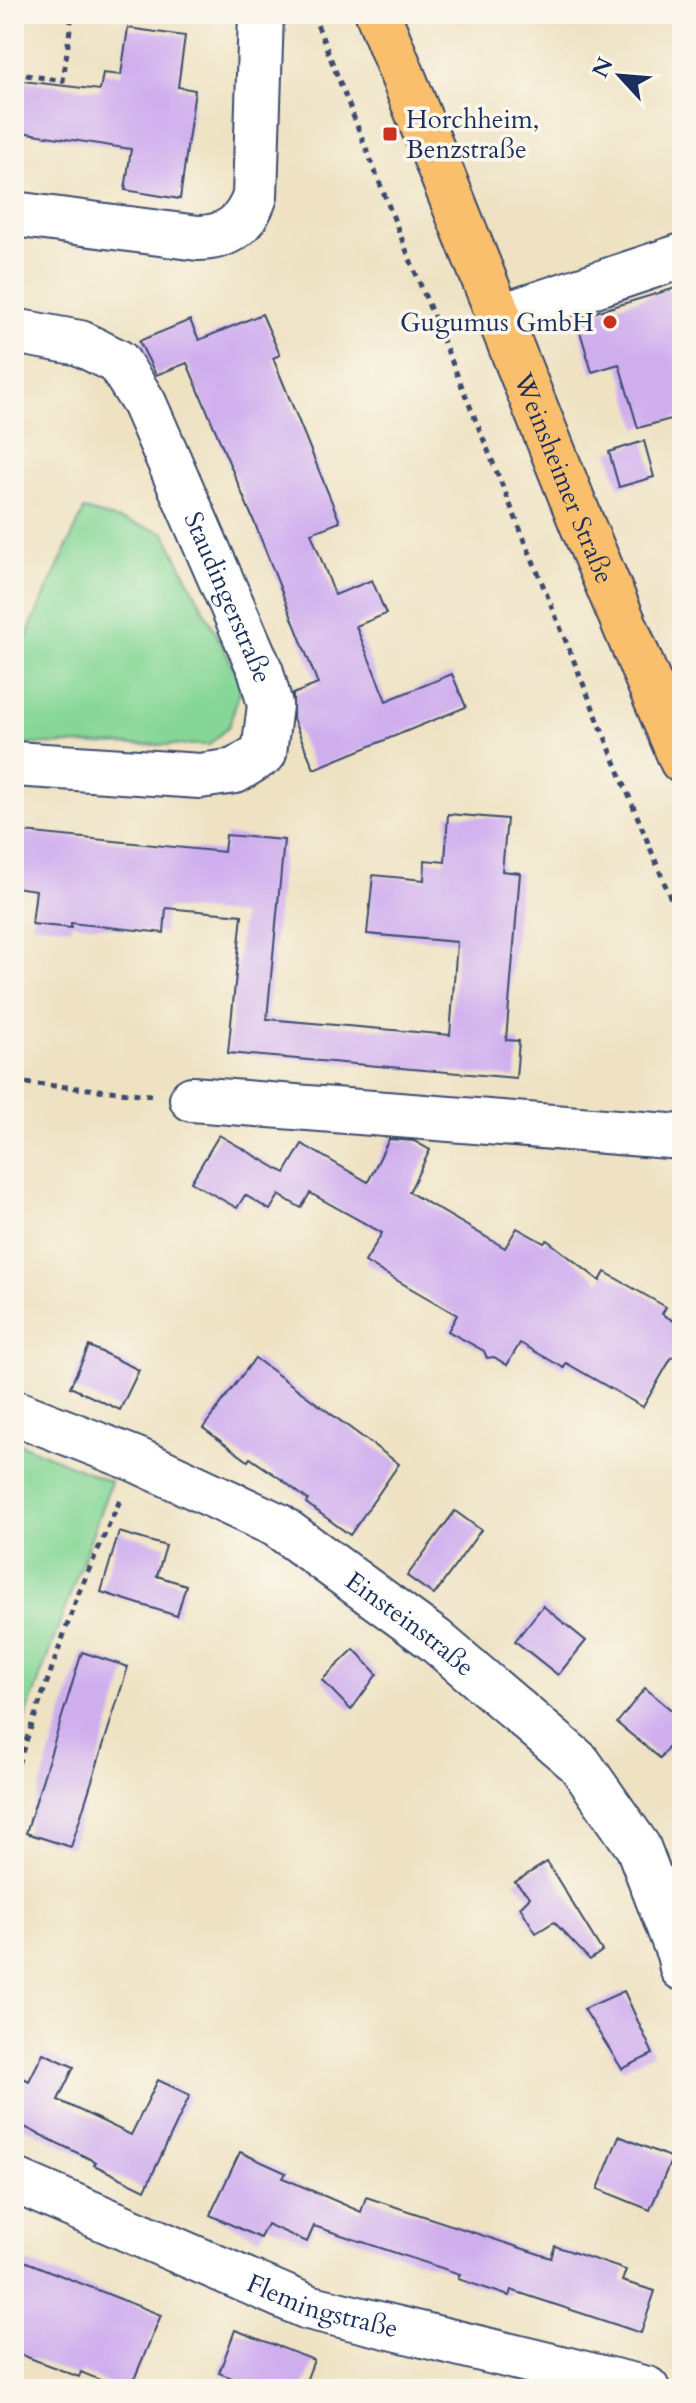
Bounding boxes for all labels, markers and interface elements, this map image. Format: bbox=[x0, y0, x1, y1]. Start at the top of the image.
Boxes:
north arrow bbox=[580, 36, 660, 116]
text: N bbox=[585, 53, 621, 83]
place label: Horchheim, Benzstraße bbox=[406, 102, 539, 167]
marker: Horchheim, Benzstraße bbox=[381, 125, 399, 143]
place label: Gugumus GmbH bbox=[400, 305, 594, 340]
marker: Gugumus GmbH bbox=[601, 313, 619, 331]
street label: Weinsheimer Straße bbox=[505, 367, 623, 589]
street label: Staudingerstraße bbox=[176, 506, 281, 687]
street label: Einsteinstraße bbox=[338, 1563, 482, 1684]
street label: Flemingstraße bbox=[242, 2265, 402, 2346]

